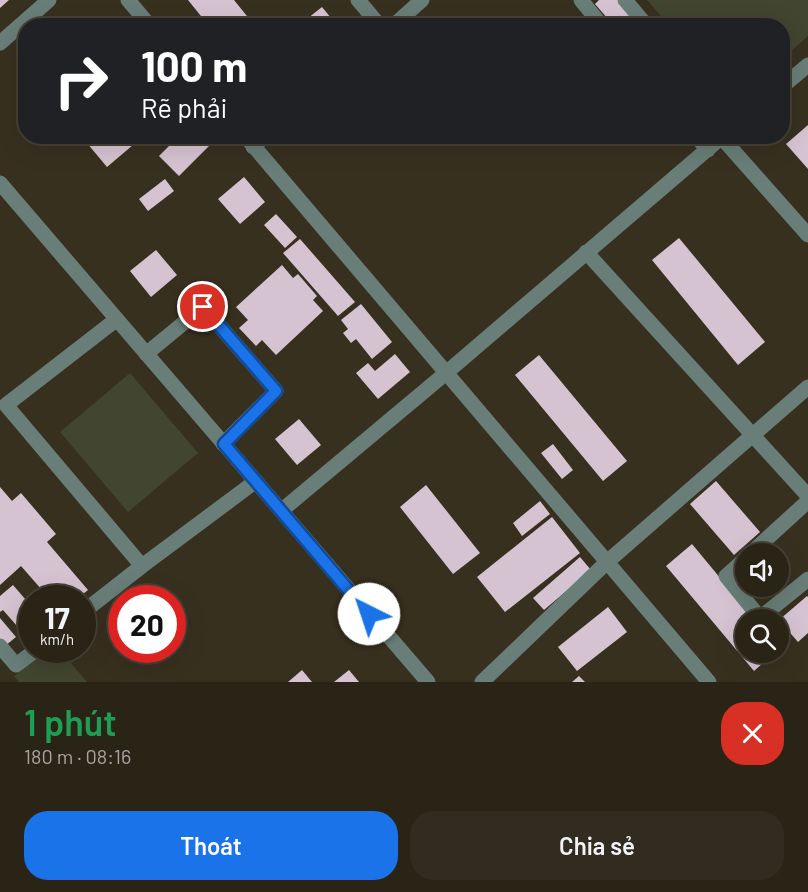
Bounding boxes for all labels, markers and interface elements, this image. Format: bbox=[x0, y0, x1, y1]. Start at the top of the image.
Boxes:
text: 100 m bbox=[141, 40, 247, 90]
icon: right bbox=[42, 42, 120, 120]
text: Rẽ phải bbox=[141, 91, 227, 123]
pin bbox=[177, 281, 228, 332]
icon: arrive bbox=[186, 290, 219, 323]
map controls bbox=[735, 543, 789, 663]
button: sound bbox=[735, 543, 789, 597]
position arrow bbox=[337, 582, 401, 646]
speed limit sign: 20 bbox=[108, 585, 186, 663]
text: 17 bbox=[44, 599, 70, 635]
button: search bbox=[735, 609, 789, 663]
text: km/h bbox=[40, 630, 74, 648]
text: 1 phút bbox=[24, 700, 117, 743]
button: close bbox=[721, 702, 784, 765]
text: 180 m · 08:16 bbox=[24, 744, 131, 768]
button: Thoát bbox=[24, 811, 398, 880]
button: Chia sẻ bbox=[410, 811, 784, 880]

